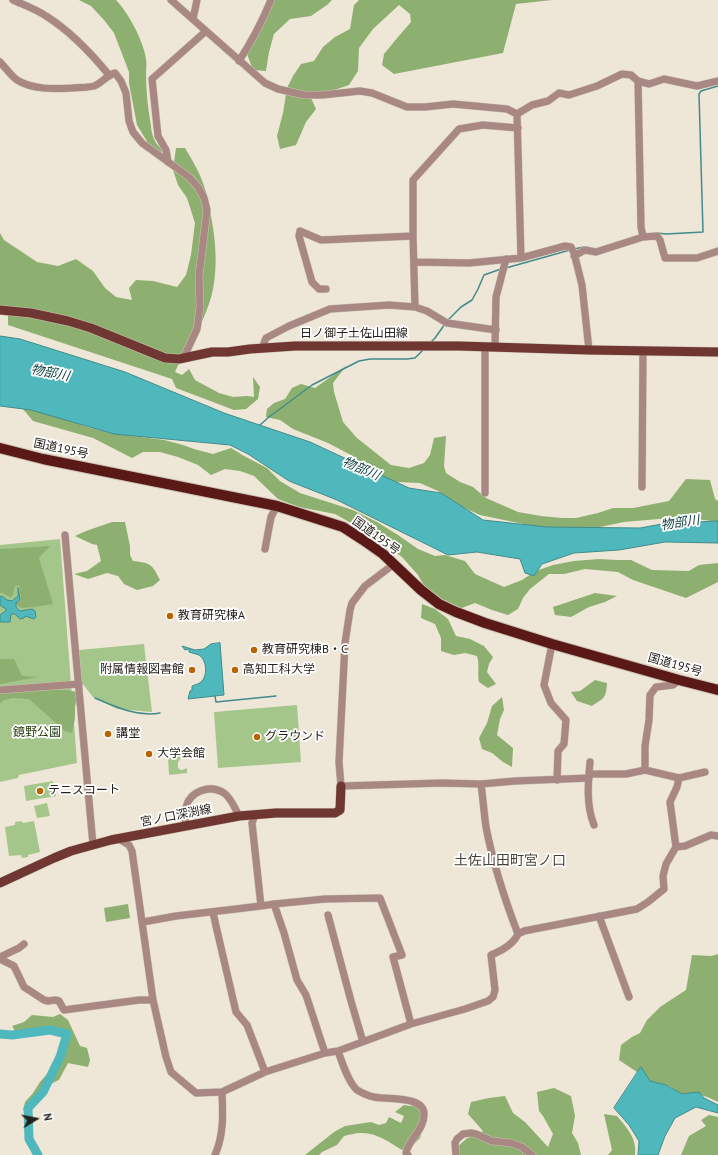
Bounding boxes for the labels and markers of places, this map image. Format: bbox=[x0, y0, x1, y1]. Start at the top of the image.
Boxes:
place label: 教育研究棟A bbox=[178, 609, 245, 623]
marker: 教育研究棟A bbox=[165, 611, 175, 621]
place label: 教育研究棟B・C bbox=[262, 643, 348, 657]
marker: 教育研究棟B・C bbox=[249, 645, 259, 655]
place label: 附属情報図書館 bbox=[100, 663, 184, 677]
place label: 高知工科大学 bbox=[243, 663, 315, 677]
marker: 附属情報図書館 bbox=[187, 665, 197, 675]
marker: 高知工科大学 bbox=[230, 665, 240, 675]
place label: 講堂 bbox=[116, 727, 140, 741]
marker: 講堂 bbox=[103, 729, 113, 739]
place label: グラウンド bbox=[265, 730, 325, 744]
marker: グラウンド bbox=[252, 732, 262, 742]
place label: 大学会館 bbox=[157, 747, 205, 761]
marker: 大学会館 bbox=[144, 749, 154, 759]
place label: テニスコート bbox=[48, 784, 120, 798]
marker: テニスコート bbox=[35, 786, 45, 796]

